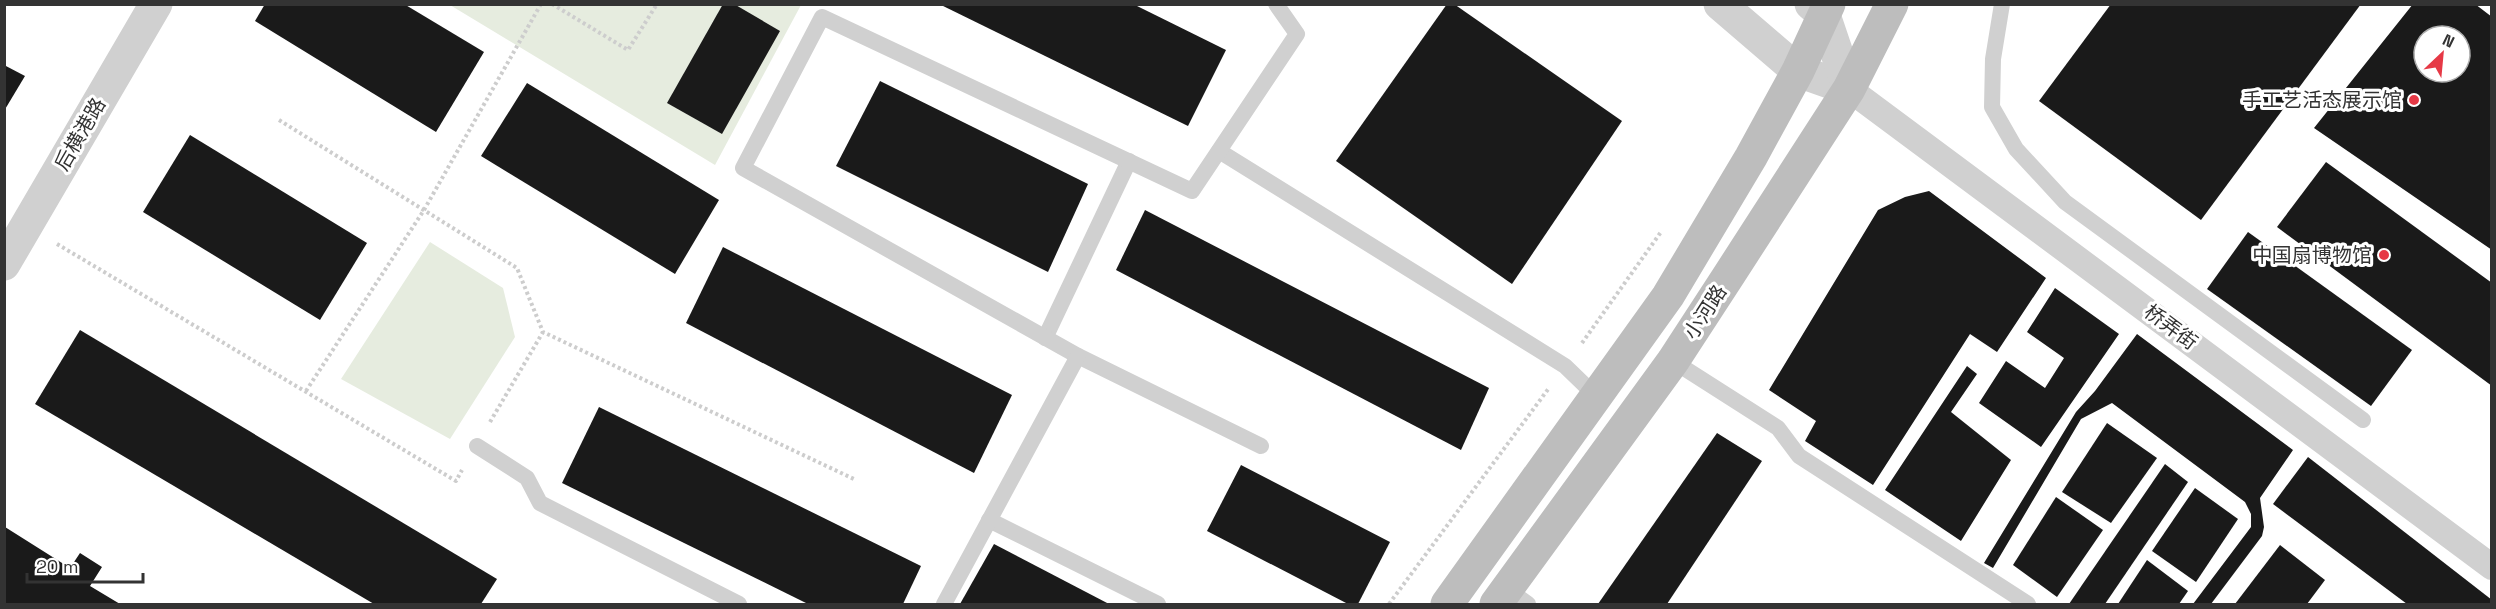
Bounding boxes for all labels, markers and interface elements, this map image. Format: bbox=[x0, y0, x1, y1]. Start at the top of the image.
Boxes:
north arrow bbox=[2412, 24, 2472, 84]
text: N bbox=[2439, 29, 2458, 53]
place label: 手工艺活态展示馆 bbox=[2242, 87, 2402, 113]
street label: 后横港路 bbox=[49, 93, 111, 175]
marker: 手工艺活态展示馆 bbox=[2407, 93, 2421, 107]
place label: 中国扇博物馆 bbox=[2252, 242, 2372, 268]
marker: 中国扇博物馆 bbox=[2377, 248, 2391, 262]
street label: 小河路 bbox=[1678, 280, 1732, 344]
street label: 桥弄街 bbox=[2139, 299, 2203, 355]
scale bar bbox=[27, 546, 142, 584]
text: 20 m bbox=[36, 555, 79, 578]

